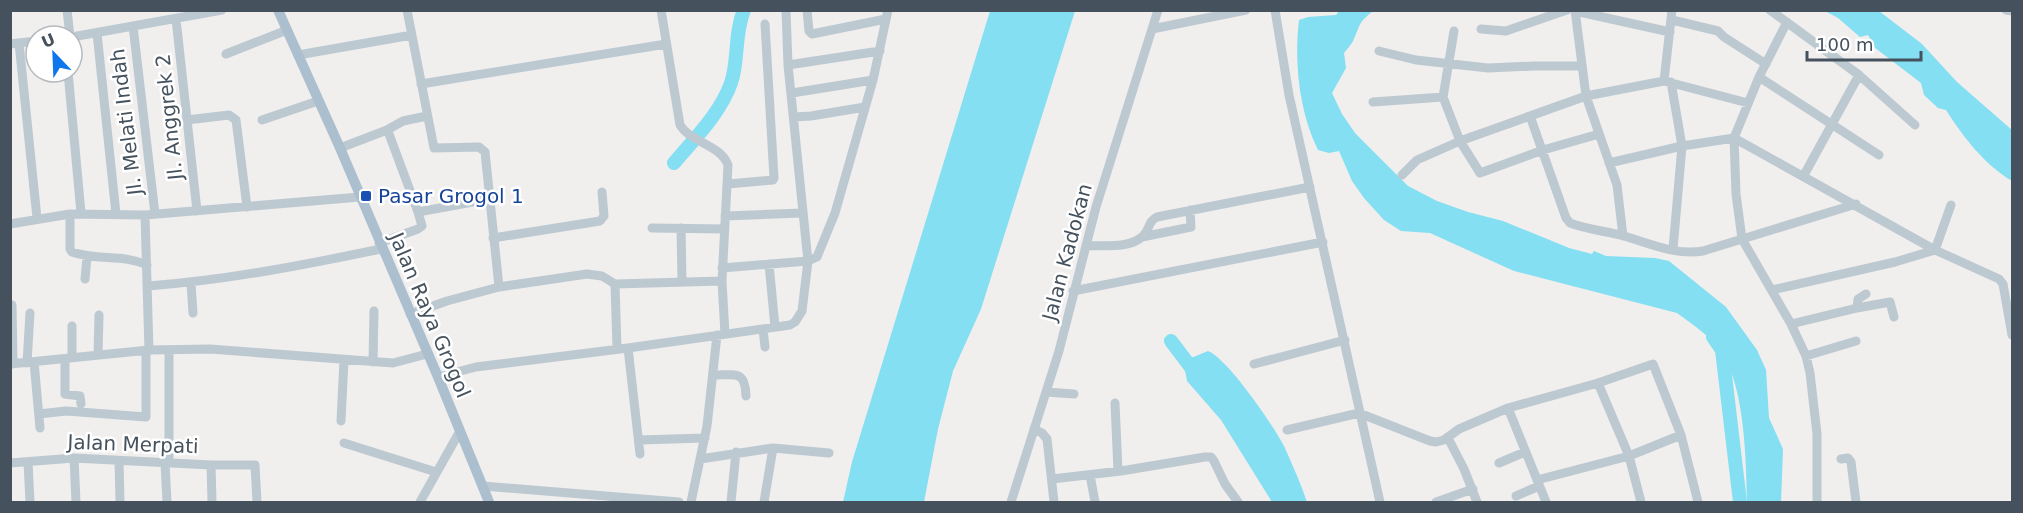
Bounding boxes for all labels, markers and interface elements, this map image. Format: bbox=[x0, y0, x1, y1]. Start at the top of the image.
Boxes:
north arrow bbox=[24, 24, 84, 84]
scale bar bbox=[1807, 24, 1921, 62]
text: U bbox=[39, 29, 58, 52]
text: 100 m bbox=[1816, 34, 1874, 55]
street label: Jl. Melati Indah bbox=[105, 47, 147, 199]
street label: Jl. Anggrek 2 bbox=[150, 53, 188, 183]
street label: Jalan Kadokan bbox=[1037, 181, 1097, 325]
place label: Pasar Grogol 1 bbox=[378, 184, 524, 208]
marker: Pasar Grogol 1 bbox=[359, 189, 373, 203]
street label: Jalan Raya Grogol bbox=[384, 227, 476, 401]
street label: Jalan Merpati bbox=[65, 430, 199, 458]

